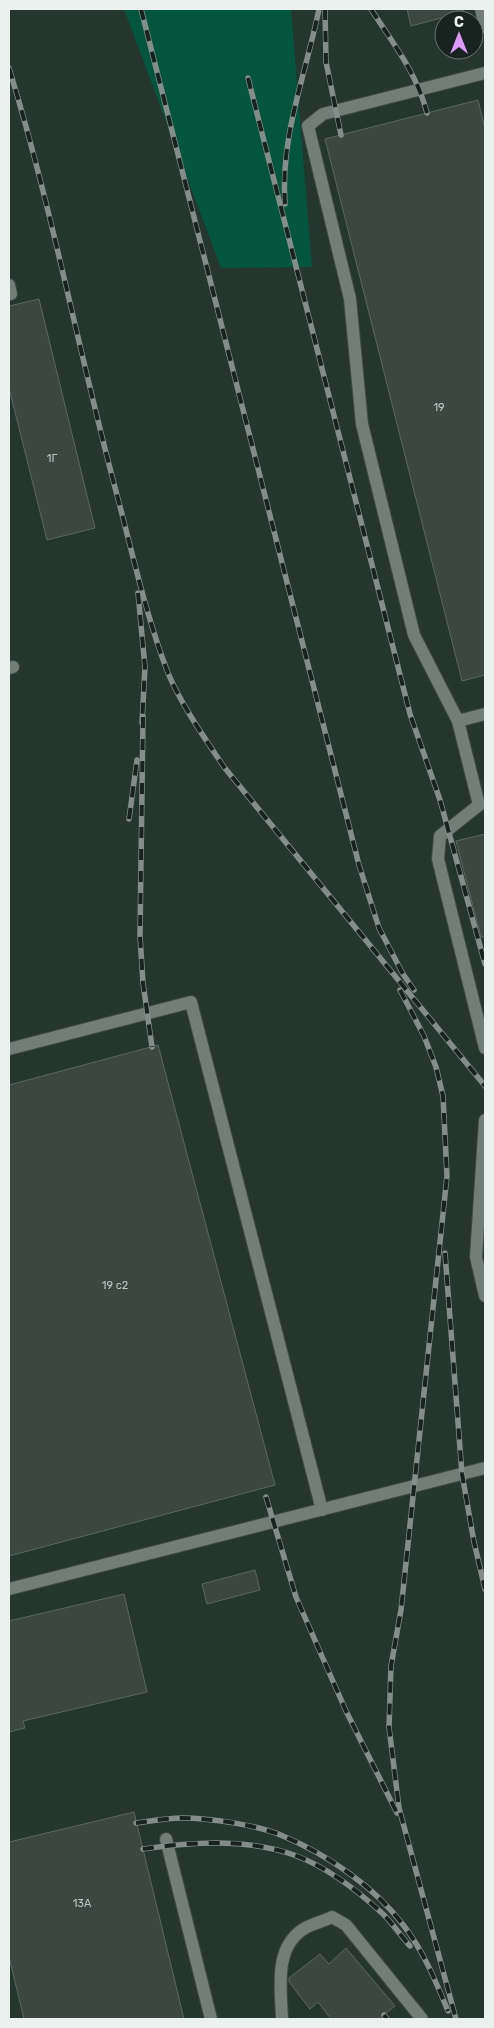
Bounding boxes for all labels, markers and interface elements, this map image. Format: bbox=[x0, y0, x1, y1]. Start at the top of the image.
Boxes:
north arrow bbox=[434, 10, 484, 60]
text: С bbox=[454, 14, 464, 31]
house number: 19 bbox=[433, 401, 445, 414]
house number: 1Г bbox=[47, 452, 57, 465]
house number: 19 с2 bbox=[102, 1279, 128, 1292]
house number: 13А bbox=[73, 1897, 92, 1910]

